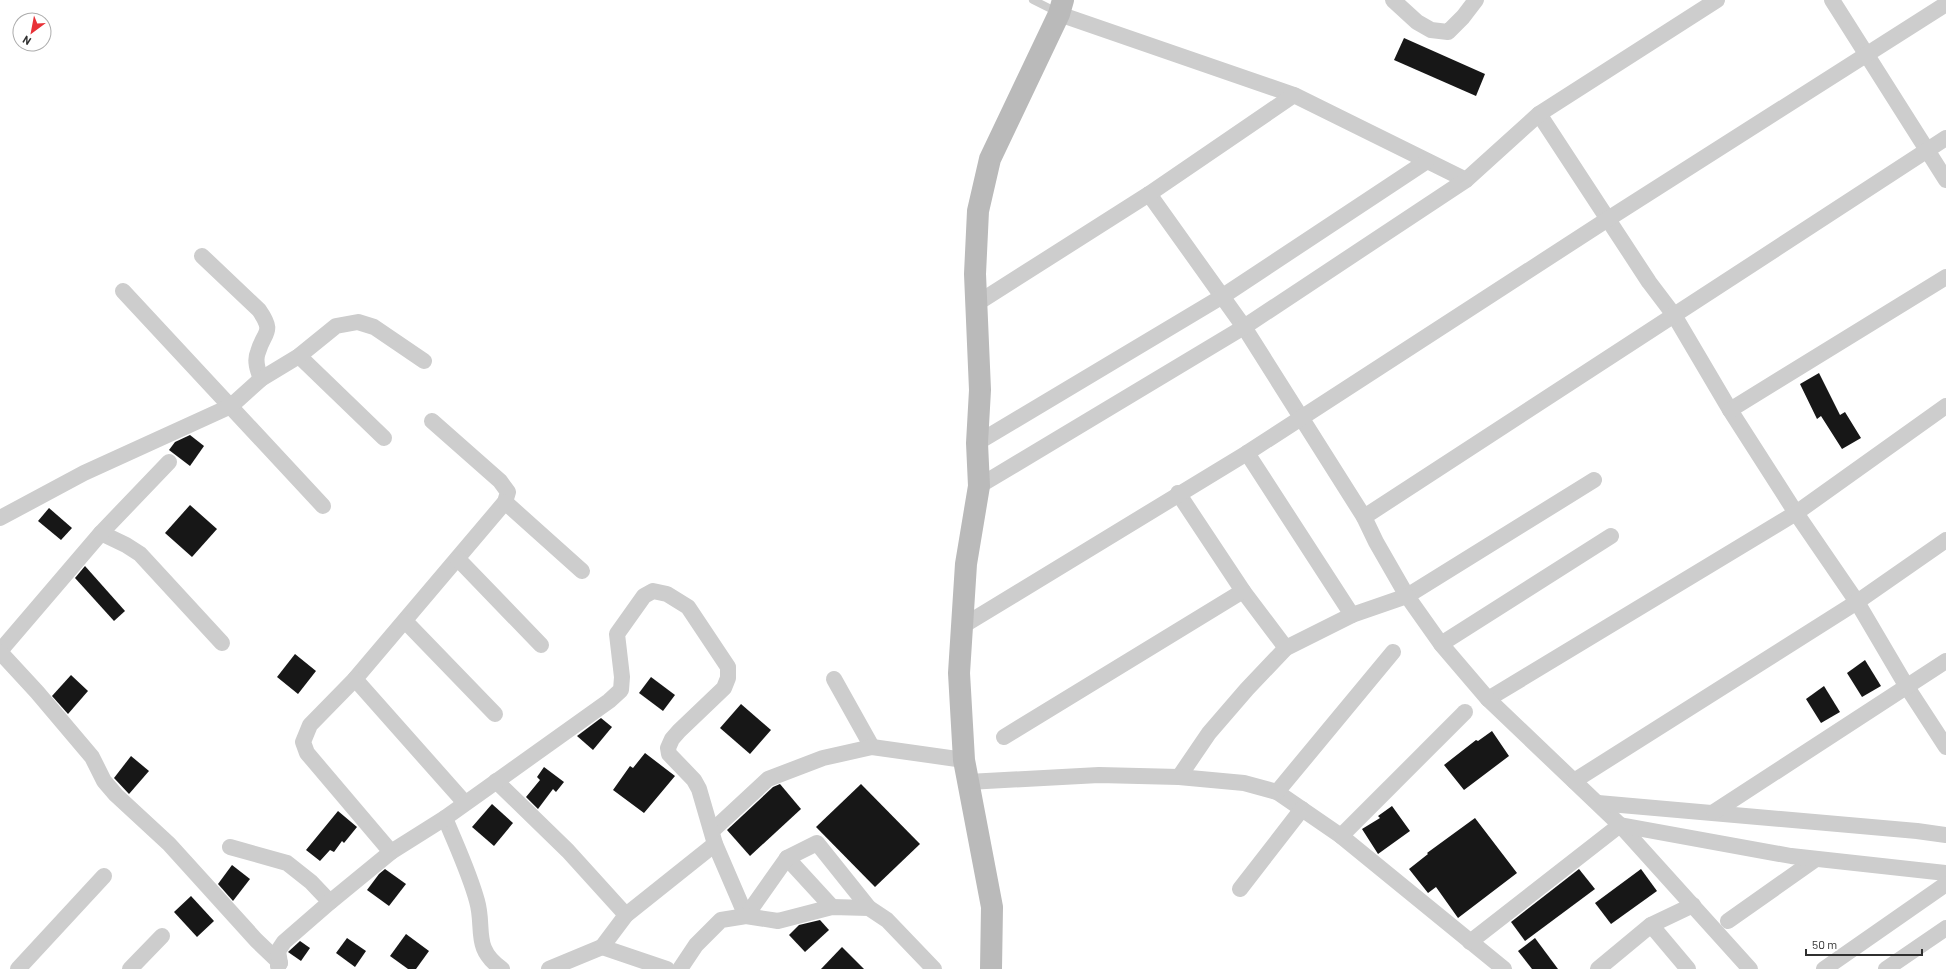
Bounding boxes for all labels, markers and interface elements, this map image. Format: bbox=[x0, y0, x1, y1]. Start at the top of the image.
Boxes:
north arrow bbox=[12, 12, 52, 52]
text: N bbox=[20, 33, 33, 48]
scale bar bbox=[1806, 931, 1922, 957]
text: 50 m bbox=[1812, 937, 1837, 951]

